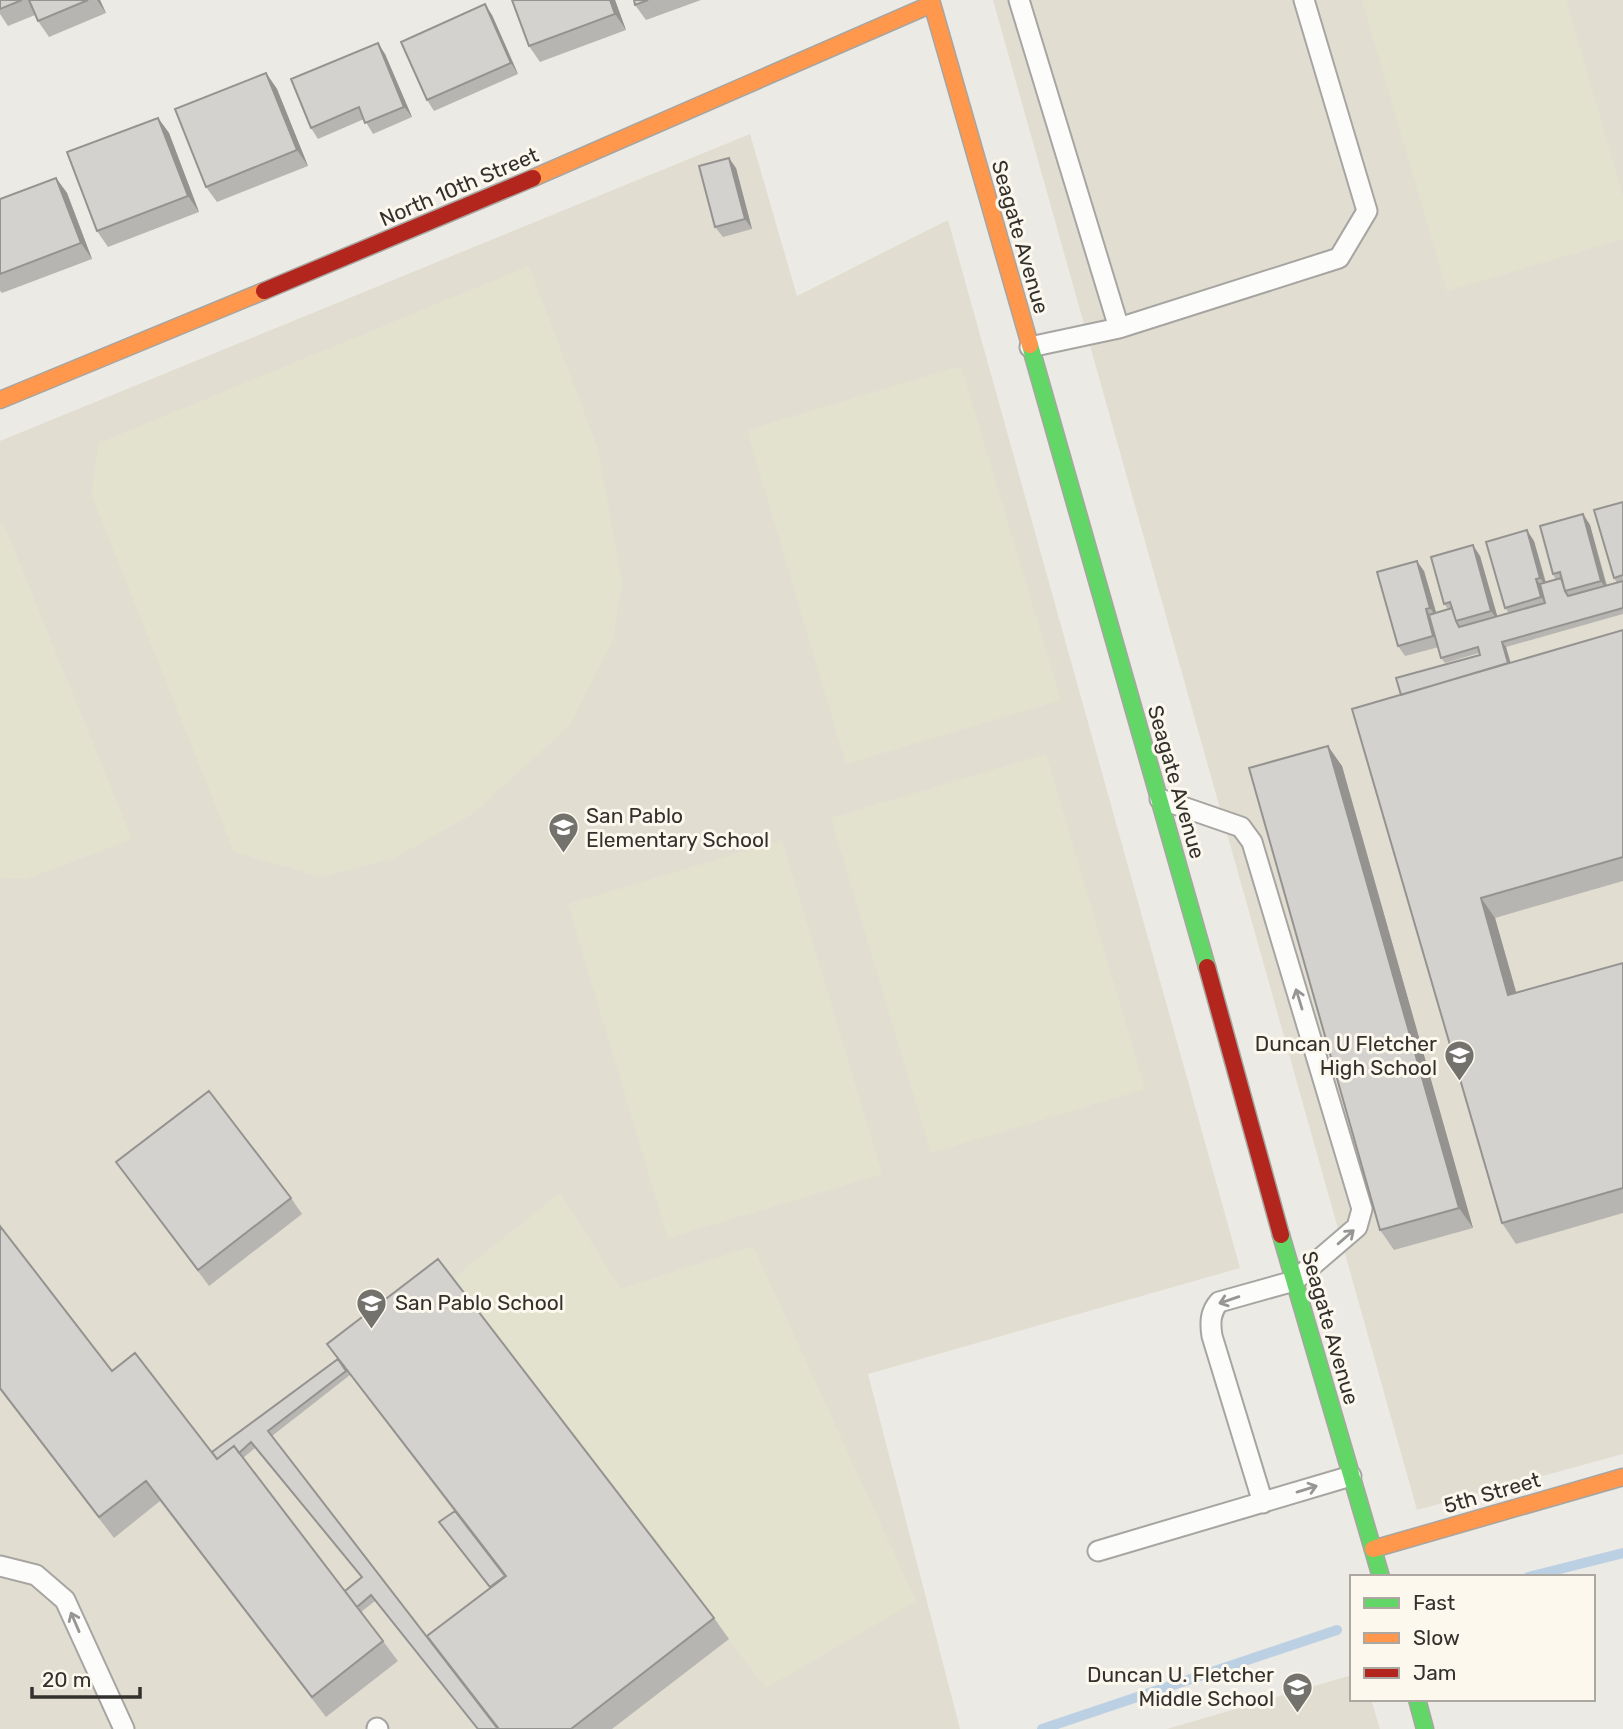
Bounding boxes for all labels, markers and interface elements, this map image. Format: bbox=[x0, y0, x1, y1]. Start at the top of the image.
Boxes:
street label: North 10th Street bbox=[376, 142, 542, 231]
street label: Seagate Avenue bbox=[987, 157, 1054, 317]
street label: Seagate Avenue bbox=[1143, 702, 1210, 862]
place label: San Pablo Elementary School bbox=[586, 803, 769, 852]
school or university icon: San Pablo Elementary School bbox=[546, 811, 580, 855]
one-way arrow bbox=[1292, 989, 1305, 1011]
place label: Duncan U Fletcher High School bbox=[1255, 1031, 1437, 1080]
school or university icon: Duncan U Fletcher High School bbox=[1443, 1039, 1477, 1083]
one-way arrow bbox=[1337, 1229, 1355, 1245]
street label: Seagate Avenue bbox=[1297, 1248, 1364, 1408]
school or university icon: San Pablo School bbox=[355, 1286, 389, 1330]
place label: San Pablo School bbox=[395, 1290, 564, 1315]
one-way arrow bbox=[1218, 1295, 1240, 1307]
street label: 5th Street bbox=[1441, 1467, 1543, 1518]
one-way arrow bbox=[1296, 1482, 1318, 1495]
legend bbox=[1350, 1575, 1595, 1701]
text: Fast bbox=[1413, 1590, 1455, 1615]
one-way arrow bbox=[67, 1612, 80, 1634]
text: Slow bbox=[1413, 1625, 1460, 1650]
scale bar bbox=[32, 1656, 140, 1700]
text: Jam bbox=[1413, 1660, 1457, 1685]
place label: Duncan U. Fletcher Middle School bbox=[1087, 1662, 1274, 1711]
text: 20 m bbox=[42, 1667, 91, 1692]
school or university icon: Duncan U. Fletcher Middle School bbox=[1280, 1670, 1314, 1714]

